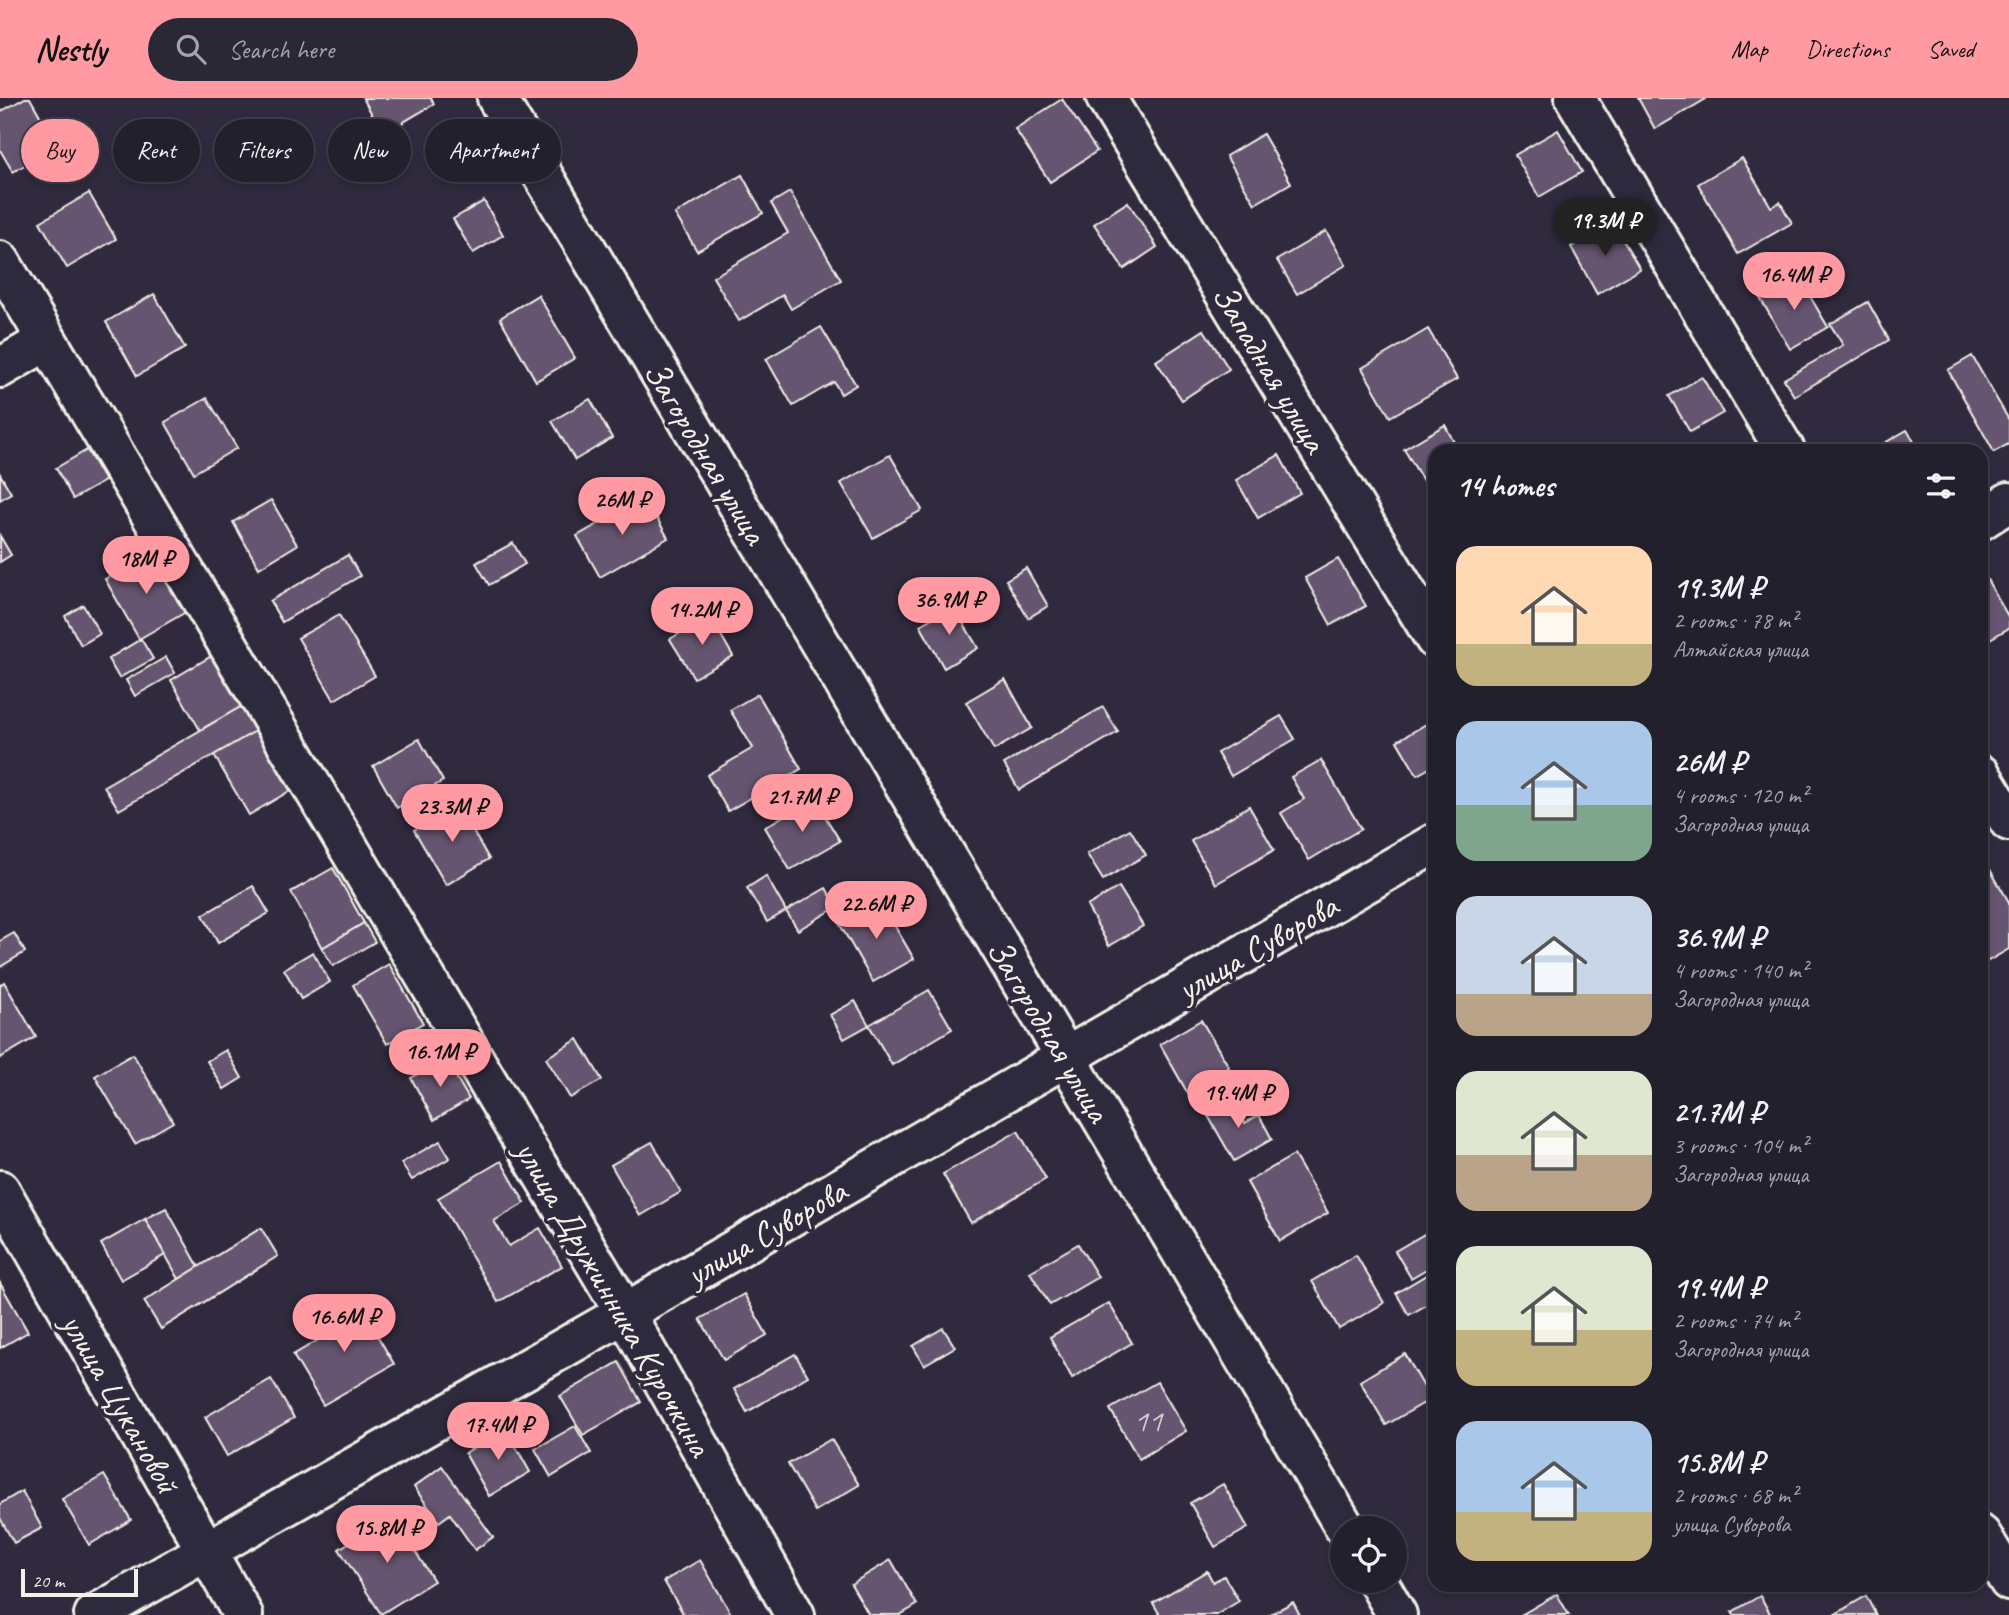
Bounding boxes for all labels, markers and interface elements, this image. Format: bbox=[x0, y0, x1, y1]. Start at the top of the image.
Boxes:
search box bbox=[148, 18, 638, 81]
text: Nestly bbox=[35, 28, 106, 70]
icon: search bbox=[172, 30, 210, 68]
text: Search here bbox=[228, 33, 334, 66]
text: Map bbox=[1731, 34, 1768, 64]
text: Directions bbox=[1806, 34, 1889, 64]
text: Saved bbox=[1927, 34, 1974, 64]
chip: Buy bbox=[21, 119, 99, 182]
chip: Rent bbox=[113, 119, 200, 182]
chip: Filters bbox=[214, 119, 314, 182]
chip: New bbox=[328, 119, 411, 182]
chip: Apartment bbox=[425, 119, 561, 182]
pin: 19.3M ₽ bbox=[1540, 198, 1670, 258]
text: 19.3M ₽ bbox=[1570, 206, 1640, 235]
pin: 16.4M ₽ bbox=[1729, 252, 1859, 312]
text: 16.4M ₽ bbox=[1759, 260, 1829, 289]
street label: Западная улица bbox=[1202, 276, 1339, 463]
street label: Загородная улица bbox=[633, 352, 779, 554]
text: 14 homes bbox=[1456, 467, 1554, 505]
icon: filters bbox=[1922, 467, 1960, 505]
pin: 26M ₽ bbox=[573, 478, 671, 537]
text: 26M ₽ bbox=[594, 485, 650, 514]
pin: 18M ₽ bbox=[97, 536, 195, 596]
text: 18M ₽ bbox=[119, 544, 173, 573]
text: 19.3M ₽ bbox=[1673, 568, 1764, 606]
icon: home bbox=[1512, 574, 1596, 658]
pin: 36.9M ₽ bbox=[884, 578, 1014, 637]
text: 36.9M ₽ bbox=[914, 585, 984, 614]
pin: 14.2M ₽ bbox=[637, 588, 767, 647]
text: 14.2M ₽ bbox=[667, 595, 737, 624]
text: 2 rooms · 78 m² bbox=[1673, 606, 1797, 635]
text: Алтайская улица bbox=[1673, 635, 1808, 664]
text: 26M ₽ bbox=[1673, 743, 1745, 781]
icon: home bbox=[1512, 749, 1596, 833]
pin: 21.7M ₽ bbox=[737, 774, 867, 834]
text: 4 rooms · 120 m² bbox=[1673, 781, 1808, 810]
text: 21.7M ₽ bbox=[767, 782, 837, 811]
pin: 23.3M ₽ bbox=[387, 784, 517, 844]
text: 23.3M ₽ bbox=[417, 792, 487, 821]
text: Загородная улица bbox=[1673, 810, 1808, 839]
pin: 22.6M ₽ bbox=[811, 882, 941, 941]
street label: улица Суворова bbox=[1167, 882, 1348, 1013]
text: 22.6M ₽ bbox=[841, 889, 911, 918]
text: 36.9M ₽ bbox=[1673, 918, 1764, 956]
icon: home bbox=[1512, 924, 1596, 1008]
street label: Загородная улица bbox=[976, 930, 1122, 1132]
text: 4 rooms · 140 m² bbox=[1673, 956, 1808, 985]
text: Загородная улица bbox=[1673, 985, 1808, 1014]
pin: 16.1M ₽ bbox=[375, 1030, 505, 1089]
text: 16.1M ₽ bbox=[405, 1037, 475, 1066]
pin: 19.4M ₽ bbox=[1173, 1070, 1303, 1130]
text: 19.4M ₽ bbox=[1203, 1078, 1273, 1107]
text: 21.7M ₽ bbox=[1673, 1093, 1764, 1131]
icon: home bbox=[1512, 1099, 1596, 1183]
street label: улица Дружинника Курочкина bbox=[504, 1131, 723, 1466]
text: 3 rooms · 104 m² bbox=[1673, 1131, 1808, 1160]
text: Загородная улица bbox=[1673, 1160, 1808, 1189]
street label: улица Суворова bbox=[676, 1167, 857, 1298]
text: 19.4M ₽ bbox=[1673, 1268, 1764, 1306]
icon: home bbox=[1512, 1274, 1596, 1358]
pin: 16.6M ₽ bbox=[279, 1294, 409, 1354]
text: 16.6M ₽ bbox=[309, 1302, 379, 1331]
street label: улица Цукановой bbox=[50, 1303, 191, 1503]
text: 2 rooms · 74 m² bbox=[1673, 1306, 1797, 1335]
text: Загородная улица bbox=[1673, 1335, 1808, 1364]
house number: 11 bbox=[1134, 1400, 1164, 1441]
pin: 17.4M ₽ bbox=[433, 1402, 563, 1462]
text: 17.4M ₽ bbox=[463, 1410, 533, 1439]
text: 15.8M ₽ bbox=[1673, 1443, 1764, 1481]
icon: home bbox=[1512, 1449, 1596, 1533]
text: 2 rooms · 68 m² bbox=[1673, 1481, 1797, 1510]
pin: 15.8M ₽ bbox=[322, 1506, 452, 1565]
text: улица Суворова bbox=[1673, 1510, 1790, 1539]
text: 15.8M ₽ bbox=[352, 1513, 422, 1542]
map controls bbox=[1330, 1516, 1407, 1593]
button: locate bbox=[1330, 1516, 1407, 1593]
scale bar bbox=[21, 1566, 138, 1598]
text: 20 m bbox=[32, 1569, 64, 1593]

